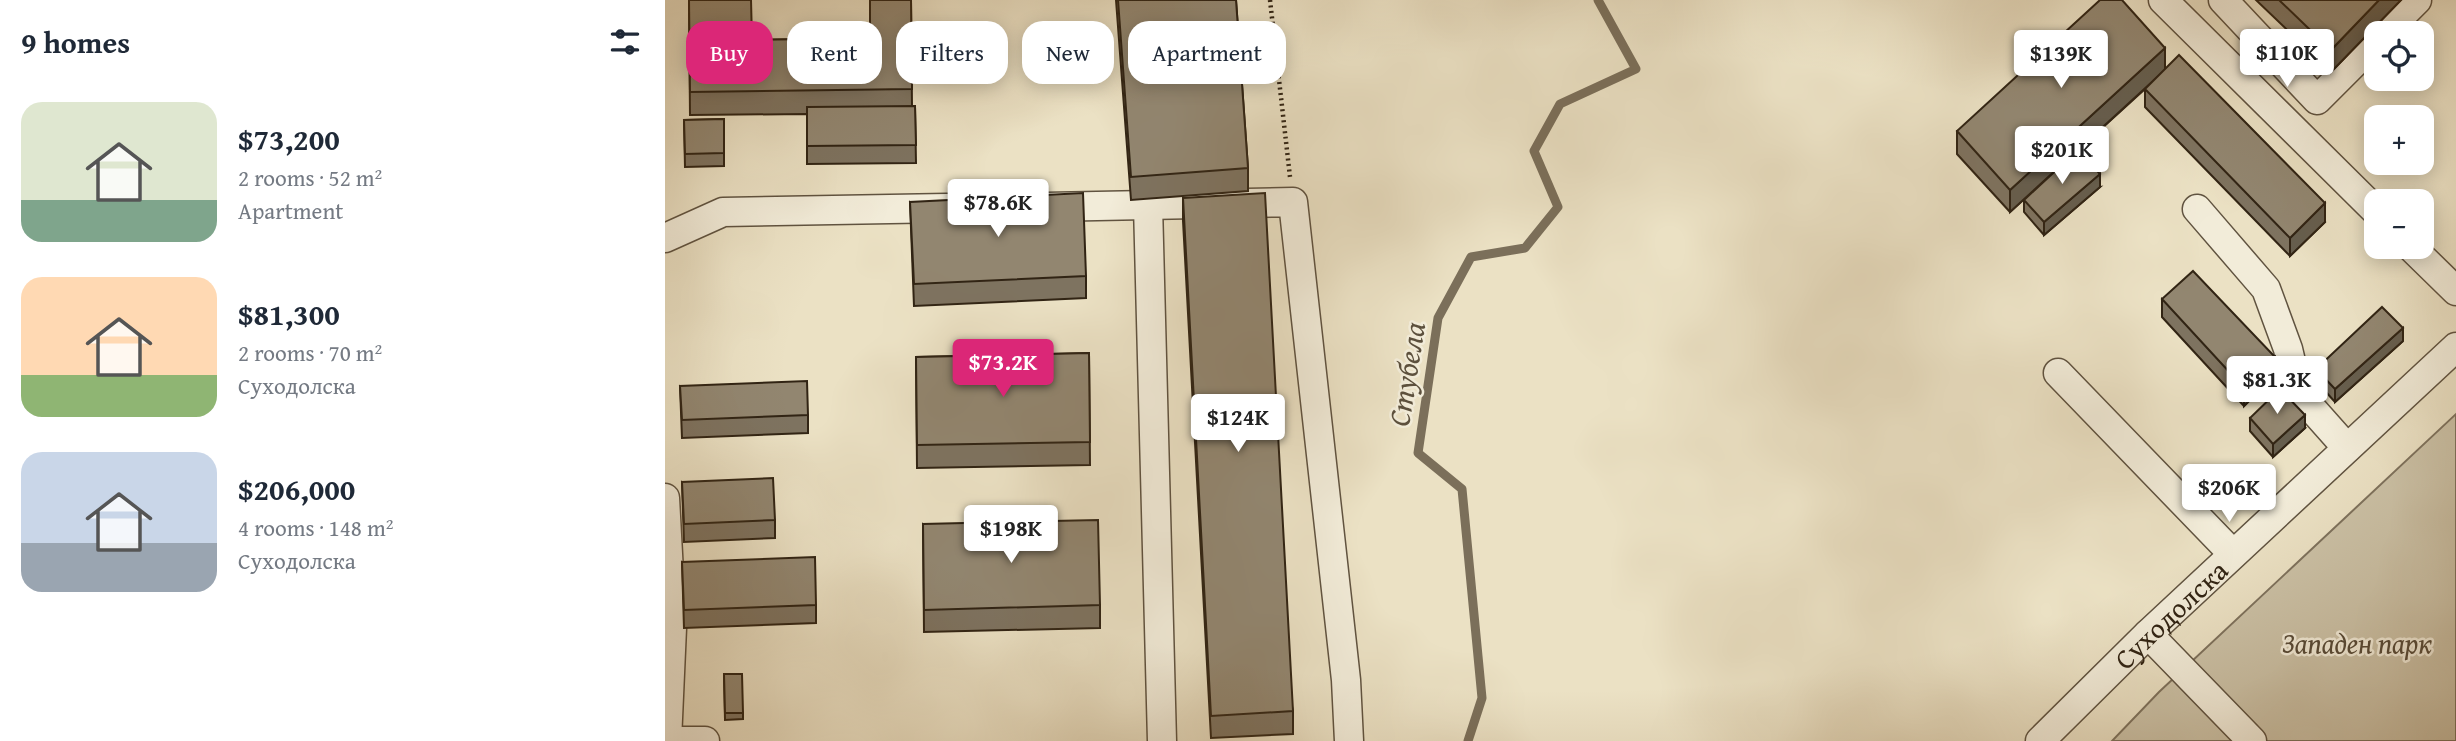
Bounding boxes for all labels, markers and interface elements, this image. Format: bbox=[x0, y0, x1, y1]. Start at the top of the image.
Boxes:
text: 9 homes bbox=[21, 20, 130, 64]
chip: Buy bbox=[686, 21, 773, 84]
chip: Rent bbox=[787, 21, 882, 84]
chip: Filters bbox=[896, 21, 1008, 84]
chip: New bbox=[1022, 21, 1114, 84]
chip: Apartment bbox=[1128, 21, 1286, 84]
map controls bbox=[2364, 21, 2434, 259]
button: locate bbox=[2364, 21, 2434, 91]
icon: filters bbox=[606, 23, 644, 61]
pin: $110K bbox=[2238, 29, 2336, 89]
pin: $139K bbox=[2012, 31, 2110, 90]
text: $110K bbox=[2256, 35, 2318, 68]
text: $139K bbox=[2030, 36, 2092, 69]
button: + bbox=[2364, 105, 2434, 175]
text: $73,200 bbox=[238, 117, 340, 161]
pin: $201K bbox=[2013, 127, 2111, 186]
icon: home bbox=[77, 130, 161, 214]
text: $201K bbox=[2031, 132, 2093, 165]
text: 2 rooms · 52 m² bbox=[238, 161, 382, 194]
pin: $78.6K bbox=[941, 180, 1055, 239]
text: $78.6K bbox=[964, 185, 1032, 218]
button: − bbox=[2364, 189, 2434, 259]
text: Apartment bbox=[238, 194, 343, 227]
text: $81,300 bbox=[238, 292, 340, 336]
icon: home bbox=[77, 305, 161, 389]
water label: Стубела bbox=[1376, 319, 1436, 429]
text: 2 rooms · 70 m² bbox=[238, 336, 382, 369]
pin: $73.2K bbox=[946, 340, 1060, 399]
text: $73.2K bbox=[969, 345, 1037, 378]
pin: $81.3K bbox=[2220, 356, 2334, 416]
text: $81.3K bbox=[2243, 362, 2311, 395]
text: Суходолска bbox=[238, 369, 356, 402]
pin: $124K bbox=[1189, 394, 1287, 454]
text: $124K bbox=[1207, 400, 1269, 433]
pin: $206K bbox=[2180, 464, 2278, 524]
text: $206,000 bbox=[238, 467, 355, 511]
text: $206K bbox=[2198, 470, 2260, 503]
icon: home bbox=[77, 480, 161, 564]
pin: $198K bbox=[962, 505, 1060, 565]
text: 4 rooms · 148 m² bbox=[238, 511, 393, 544]
text: $198K bbox=[980, 511, 1042, 544]
text: Суходолска bbox=[238, 544, 356, 577]
street label: Суходолска bbox=[2104, 549, 2237, 678]
park label: Западен парк bbox=[2282, 622, 2432, 663]

